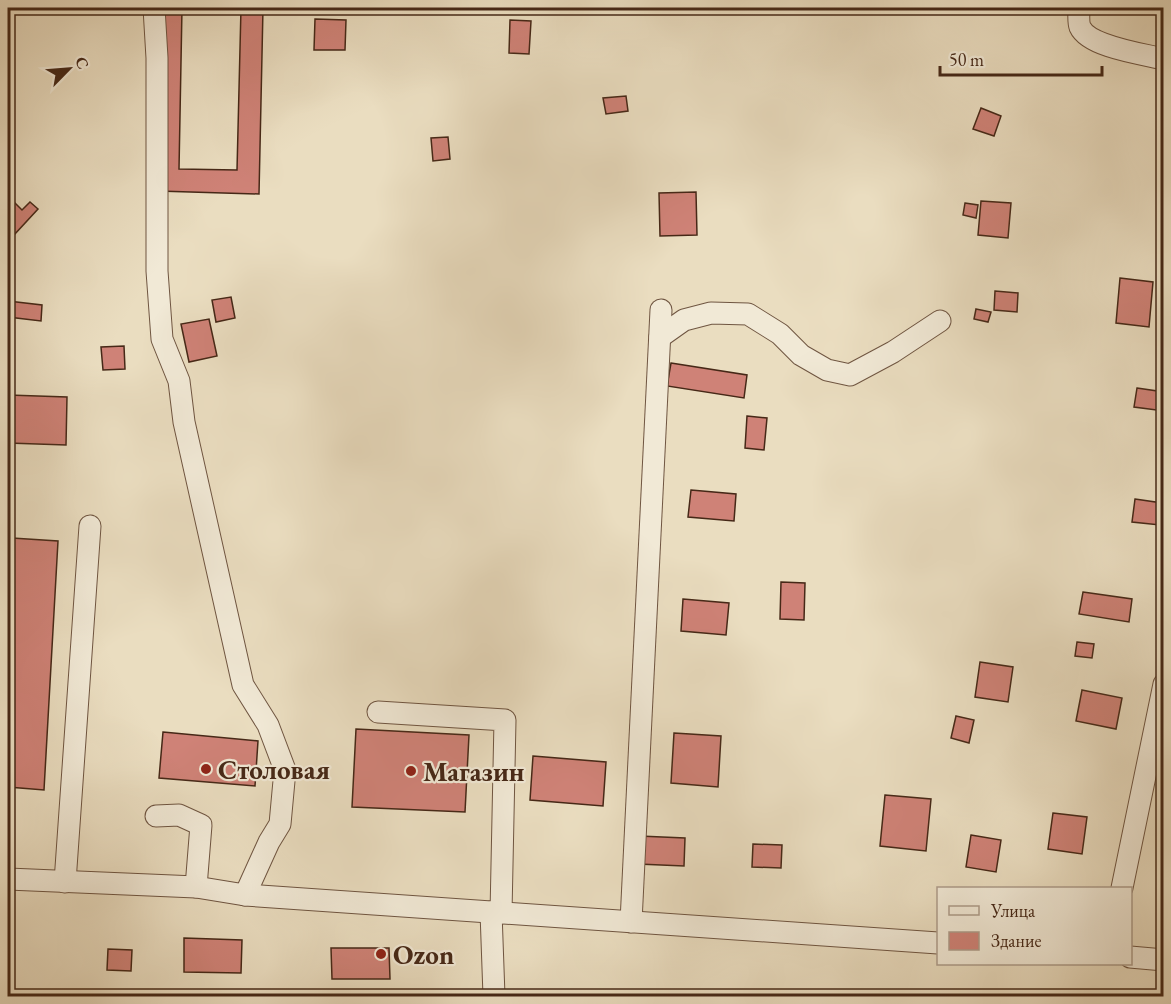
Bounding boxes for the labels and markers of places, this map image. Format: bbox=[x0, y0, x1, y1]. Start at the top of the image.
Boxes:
place label: Столовая bbox=[218, 752, 330, 787]
place label: Магазин bbox=[423, 754, 525, 789]
marker: Столовая bbox=[199, 762, 213, 776]
marker: Магазин bbox=[404, 764, 418, 778]
place label: Ozon bbox=[393, 937, 454, 972]
marker: Ozon bbox=[374, 947, 388, 961]

